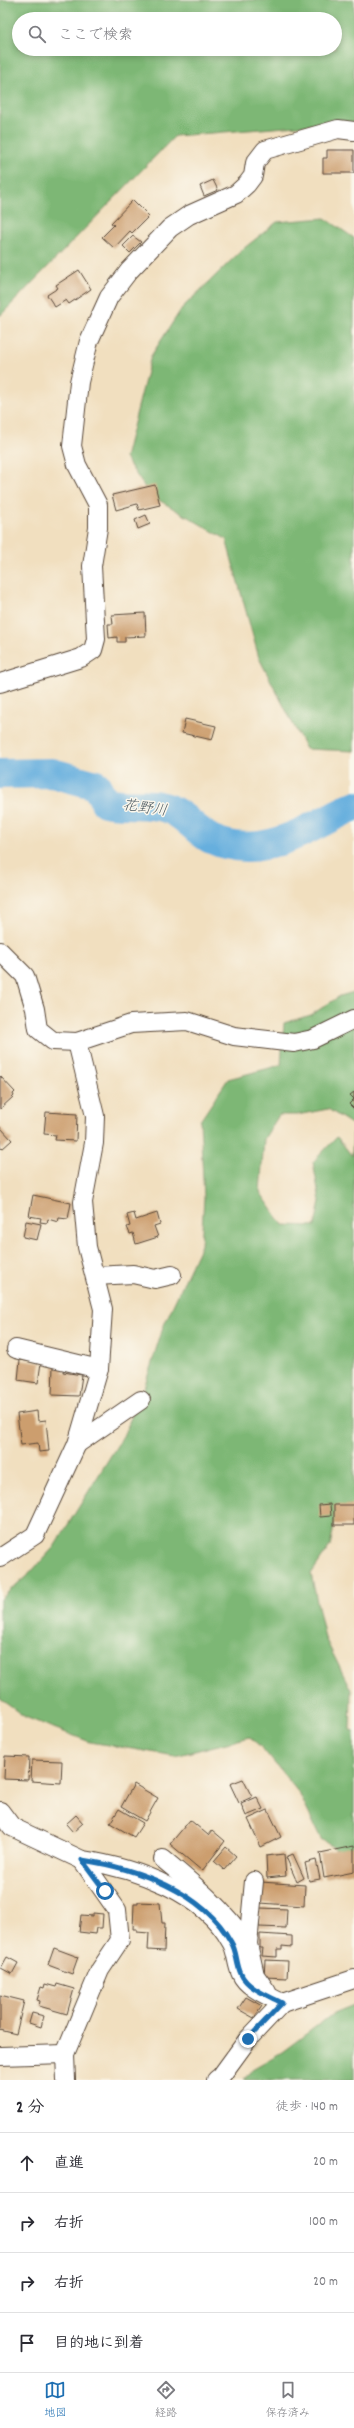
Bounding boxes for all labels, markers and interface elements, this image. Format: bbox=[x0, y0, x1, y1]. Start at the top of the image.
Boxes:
search box bbox=[12, 12, 342, 56]
icon: search bbox=[26, 23, 48, 45]
text: ここで検索 bbox=[58, 25, 133, 47]
water label: 花野川 bbox=[121, 795, 169, 823]
route start bbox=[96, 1882, 114, 1900]
route end bbox=[239, 2030, 257, 2048]
text: 2 分 bbox=[16, 2097, 44, 2121]
text: 徒歩 · 140 m bbox=[276, 2098, 338, 2117]
icon: ahead bbox=[16, 2152, 38, 2174]
text: 直進 bbox=[54, 2153, 84, 2175]
text: 20 m bbox=[313, 2153, 338, 2172]
icon: right bbox=[16, 2212, 38, 2234]
text: 右折 bbox=[54, 2213, 84, 2235]
text: 100 m bbox=[309, 2213, 338, 2232]
icon: right bbox=[16, 2272, 38, 2294]
text: 右折 bbox=[54, 2273, 84, 2295]
text: 20 m bbox=[313, 2273, 338, 2292]
icon: arrive bbox=[16, 2332, 38, 2354]
text: 目的地に到着 bbox=[54, 2333, 144, 2355]
tab: 地図 bbox=[44, 2379, 66, 2422]
tab: 経路 bbox=[155, 2379, 177, 2422]
tab: 保存済み bbox=[266, 2379, 310, 2422]

